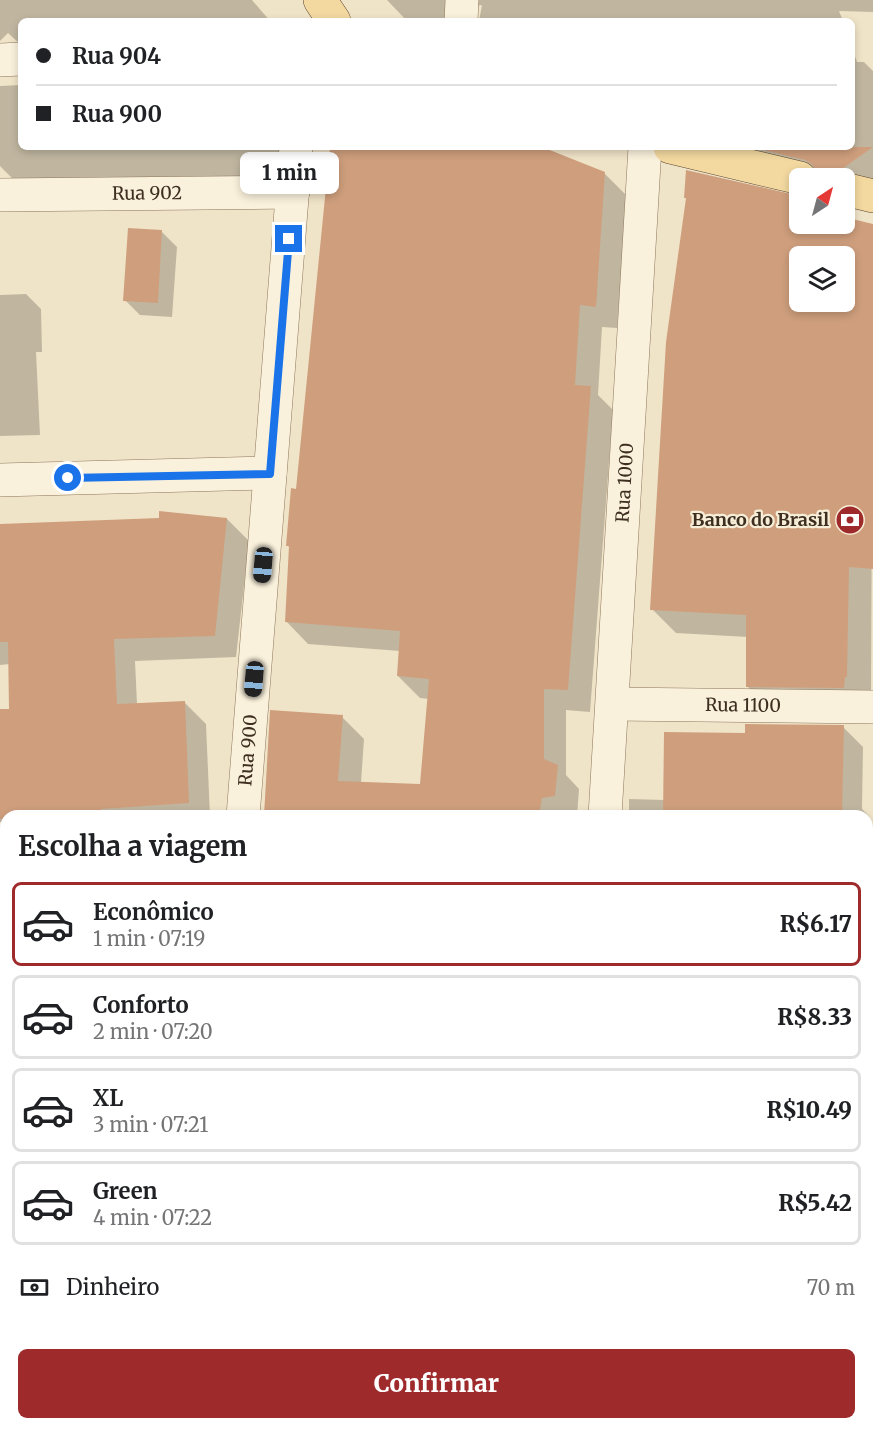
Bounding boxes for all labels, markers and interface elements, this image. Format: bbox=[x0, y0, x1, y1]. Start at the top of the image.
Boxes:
text: Rua 904 bbox=[72, 42, 161, 70]
text: Rua 900 bbox=[72, 100, 162, 128]
callout: 1 min bbox=[240, 152, 338, 194]
text: 1 min bbox=[262, 160, 317, 185]
north arrow bbox=[789, 168, 855, 234]
map controls bbox=[789, 168, 855, 312]
street label: Rua 902 bbox=[112, 181, 182, 205]
route end bbox=[275, 225, 302, 252]
button: layers bbox=[789, 246, 855, 312]
street label: Rua 1000 bbox=[611, 442, 638, 523]
route start bbox=[54, 464, 81, 491]
bank icon: Banco do Brasil bbox=[834, 504, 866, 536]
place label: Banco do Brasil bbox=[692, 508, 829, 531]
car bbox=[252, 546, 274, 584]
car bbox=[243, 660, 265, 698]
street label: Rua 1100 bbox=[705, 693, 781, 717]
street label: Rua 900 bbox=[233, 713, 262, 787]
text: Escolha a viagem bbox=[18, 829, 247, 863]
icon: car bbox=[21, 897, 75, 951]
text: Econômico bbox=[93, 898, 214, 926]
text: R$6.17 bbox=[780, 910, 852, 938]
text: 1 min · 07:19 bbox=[93, 926, 205, 951]
icon: car bbox=[21, 990, 75, 1044]
text: Conforto bbox=[93, 991, 189, 1019]
text: R$8.33 bbox=[777, 1003, 852, 1031]
text: 2 min · 07:20 bbox=[93, 1019, 213, 1044]
icon: car bbox=[21, 1083, 75, 1137]
text: XL bbox=[93, 1084, 123, 1112]
text: R$10.49 bbox=[767, 1096, 852, 1124]
text: 3 min · 07:21 bbox=[93, 1112, 208, 1137]
icon: car bbox=[21, 1176, 75, 1230]
text: Green bbox=[93, 1177, 157, 1205]
text: R$5.42 bbox=[778, 1189, 852, 1217]
text: 4 min · 07:22 bbox=[93, 1205, 212, 1230]
icon: cash bbox=[18, 1271, 51, 1304]
text: Dinheiro bbox=[66, 1273, 159, 1301]
text: 70 m bbox=[807, 1275, 855, 1300]
button: Confirmar bbox=[18, 1349, 855, 1418]

